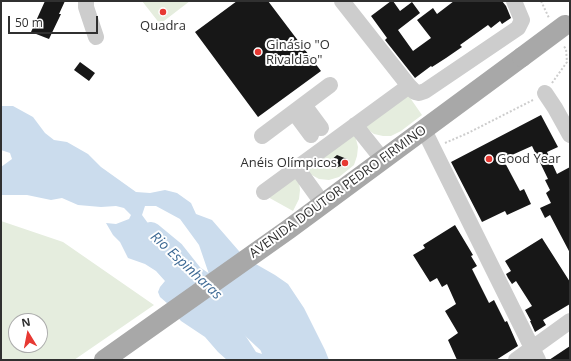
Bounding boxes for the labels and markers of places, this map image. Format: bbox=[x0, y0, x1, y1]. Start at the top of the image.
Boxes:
marker: Quadra bbox=[158, 7, 168, 17]
place label: Quadra bbox=[140, 18, 186, 34]
place label: Ginásio "O Rivaldão" bbox=[266, 37, 330, 68]
marker: Ginásio "O Rivaldão" bbox=[253, 47, 263, 57]
place label: Good Year bbox=[497, 151, 561, 167]
marker: Good Year bbox=[484, 154, 494, 164]
place label: Anéis Olímpicos bbox=[240, 155, 337, 171]
marker: Anéis Olímpicos bbox=[340, 158, 350, 168]

